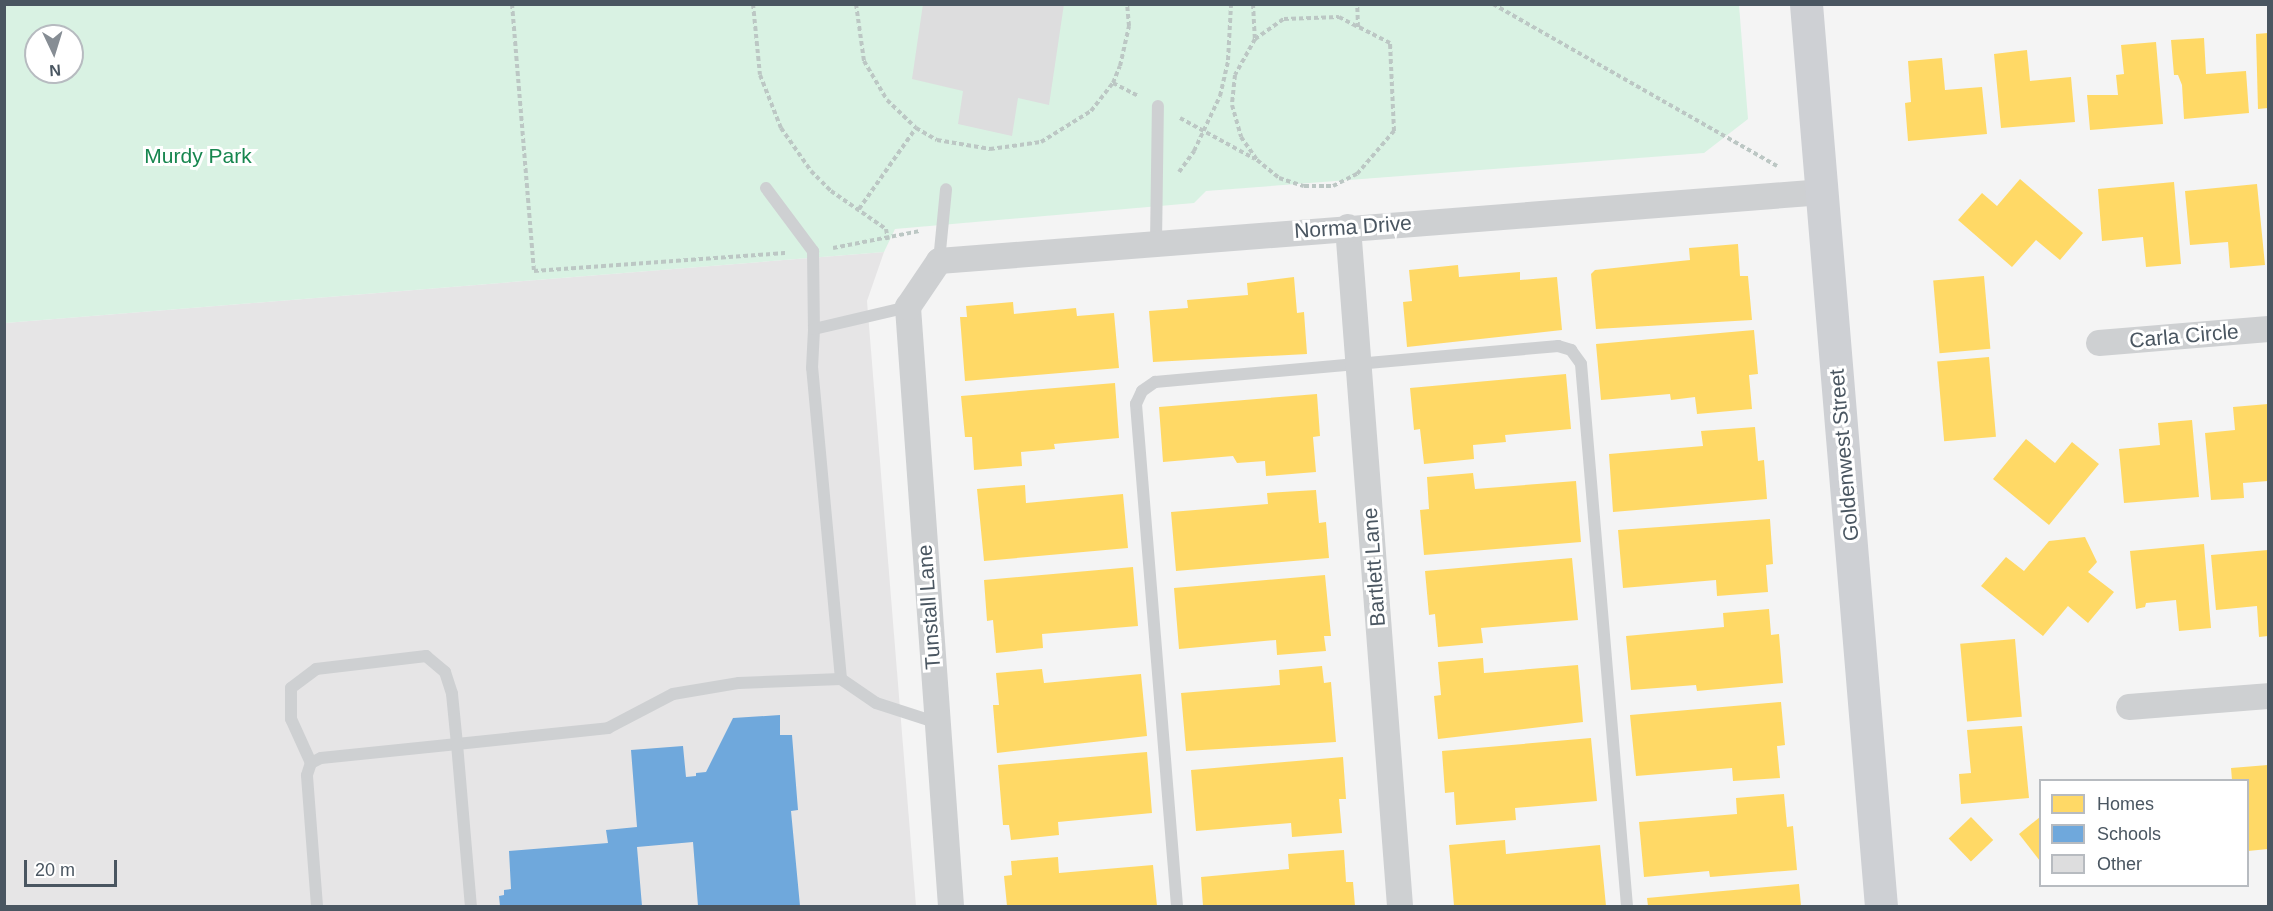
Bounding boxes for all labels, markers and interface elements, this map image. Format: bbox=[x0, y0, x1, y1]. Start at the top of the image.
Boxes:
north arrow bbox=[24, 24, 84, 84]
text: N bbox=[49, 62, 62, 79]
park label: Murdy Park bbox=[144, 143, 252, 169]
street label: Norma Drive bbox=[1293, 210, 1413, 244]
street label: Carla Circle bbox=[2128, 319, 2240, 353]
street label: Goldenwest Street bbox=[1824, 368, 1864, 542]
street label: Bartlett Lane bbox=[1357, 507, 1391, 627]
street label: Tunstall Lane bbox=[912, 544, 946, 670]
legend bbox=[2039, 779, 2249, 887]
text: Homes bbox=[2097, 794, 2154, 814]
text: Schools bbox=[2097, 824, 2161, 844]
scale bar bbox=[27, 848, 120, 886]
text: Other bbox=[2097, 854, 2142, 874]
text: 20 m bbox=[35, 860, 75, 880]

